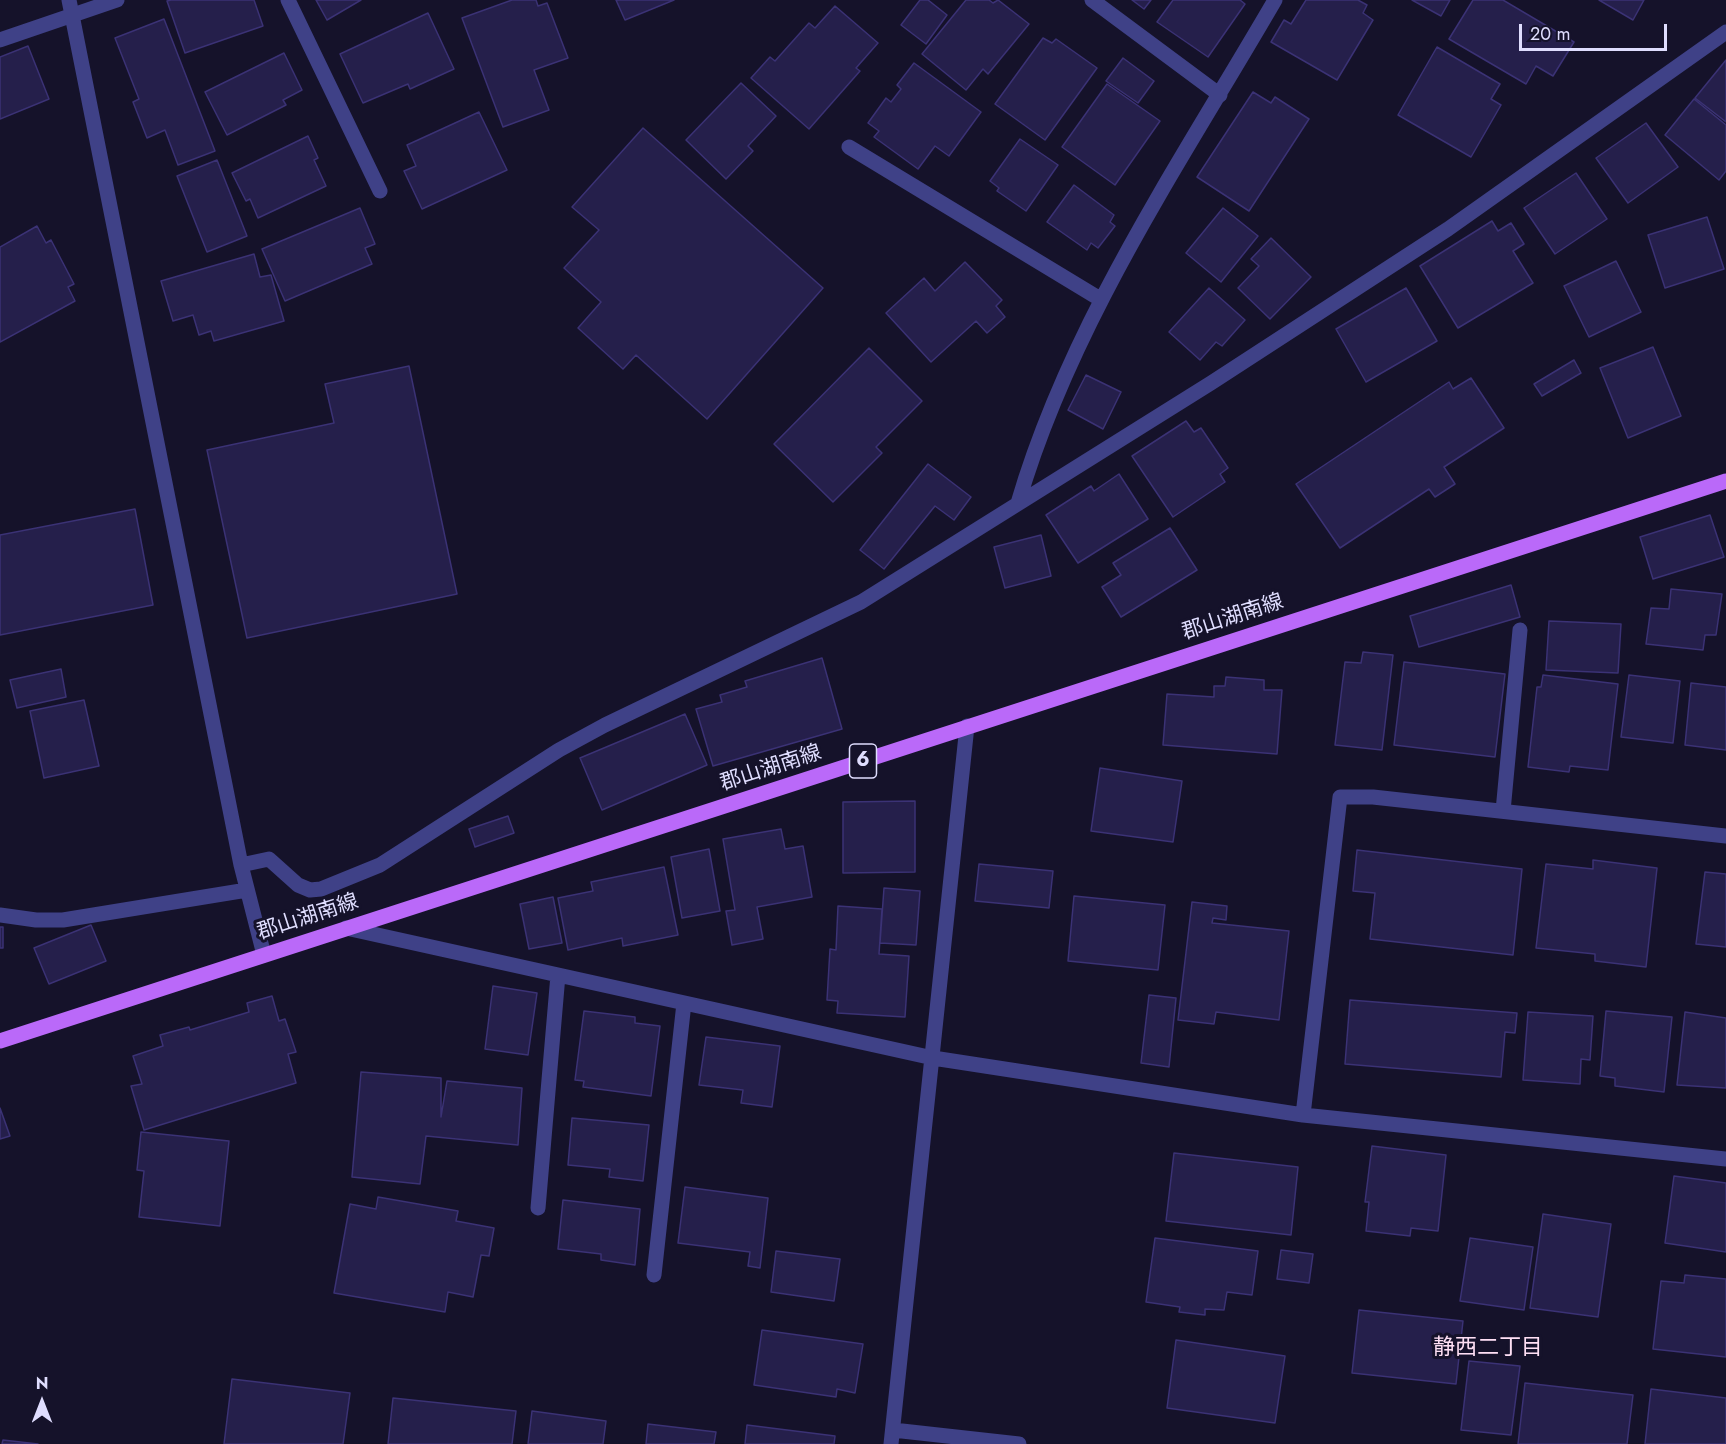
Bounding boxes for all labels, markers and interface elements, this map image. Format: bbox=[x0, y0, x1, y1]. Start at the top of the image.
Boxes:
scale bar bbox=[1522, 12, 1670, 50]
text: 20 m bbox=[1530, 21, 1570, 47]
street label: 郡山湖南線 bbox=[1179, 590, 1287, 646]
street label: 郡山湖南線 bbox=[717, 741, 825, 797]
road number: 6 bbox=[850, 744, 876, 778]
street label: 郡山湖南線 bbox=[254, 890, 362, 946]
district label: 静西二丁目 bbox=[1433, 1336, 1543, 1362]
north arrow bbox=[12, 1372, 72, 1432]
text: N bbox=[36, 1372, 48, 1395]

